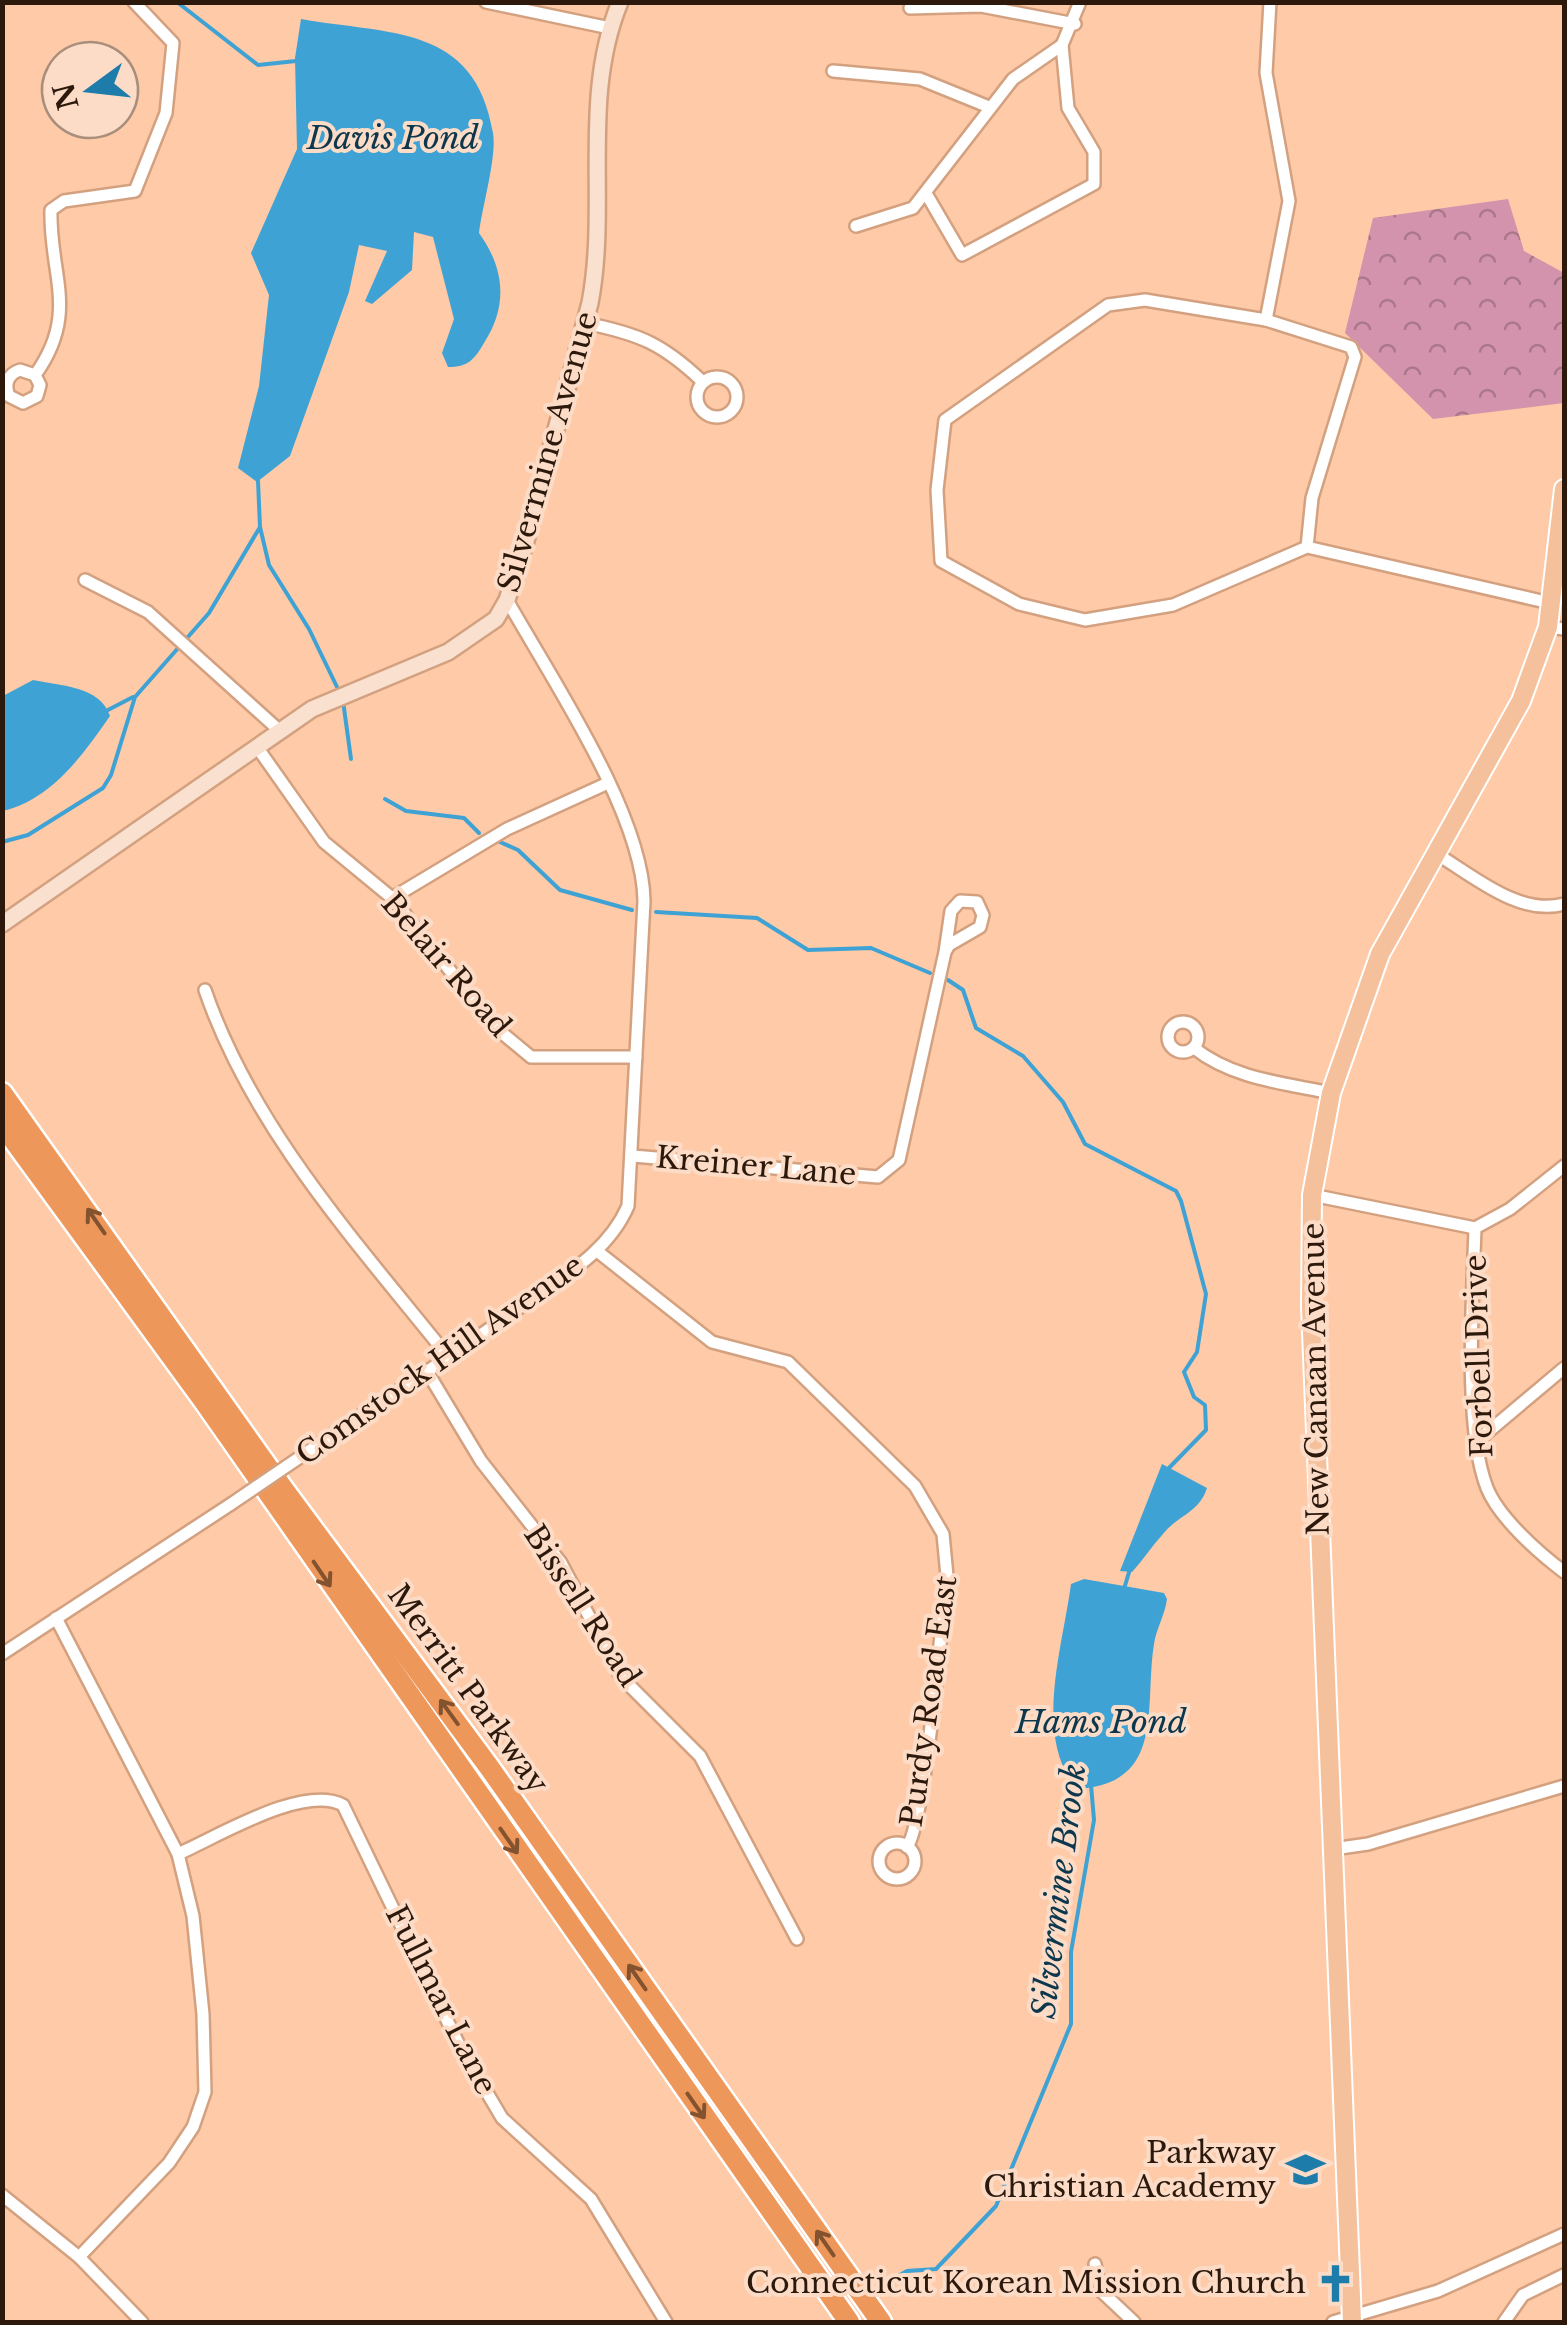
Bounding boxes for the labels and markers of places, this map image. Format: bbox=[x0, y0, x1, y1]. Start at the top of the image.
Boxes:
place label: Parkway Christian Academy bbox=[983, 2134, 1276, 2205]
school or university icon: Parkway Christian Academy bbox=[1285, 2149, 1327, 2191]
church icon: Connecticut Korean Mission Church bbox=[1315, 2262, 1357, 2304]
place label: Connecticut Korean Mission Church bbox=[746, 2264, 1306, 2301]

